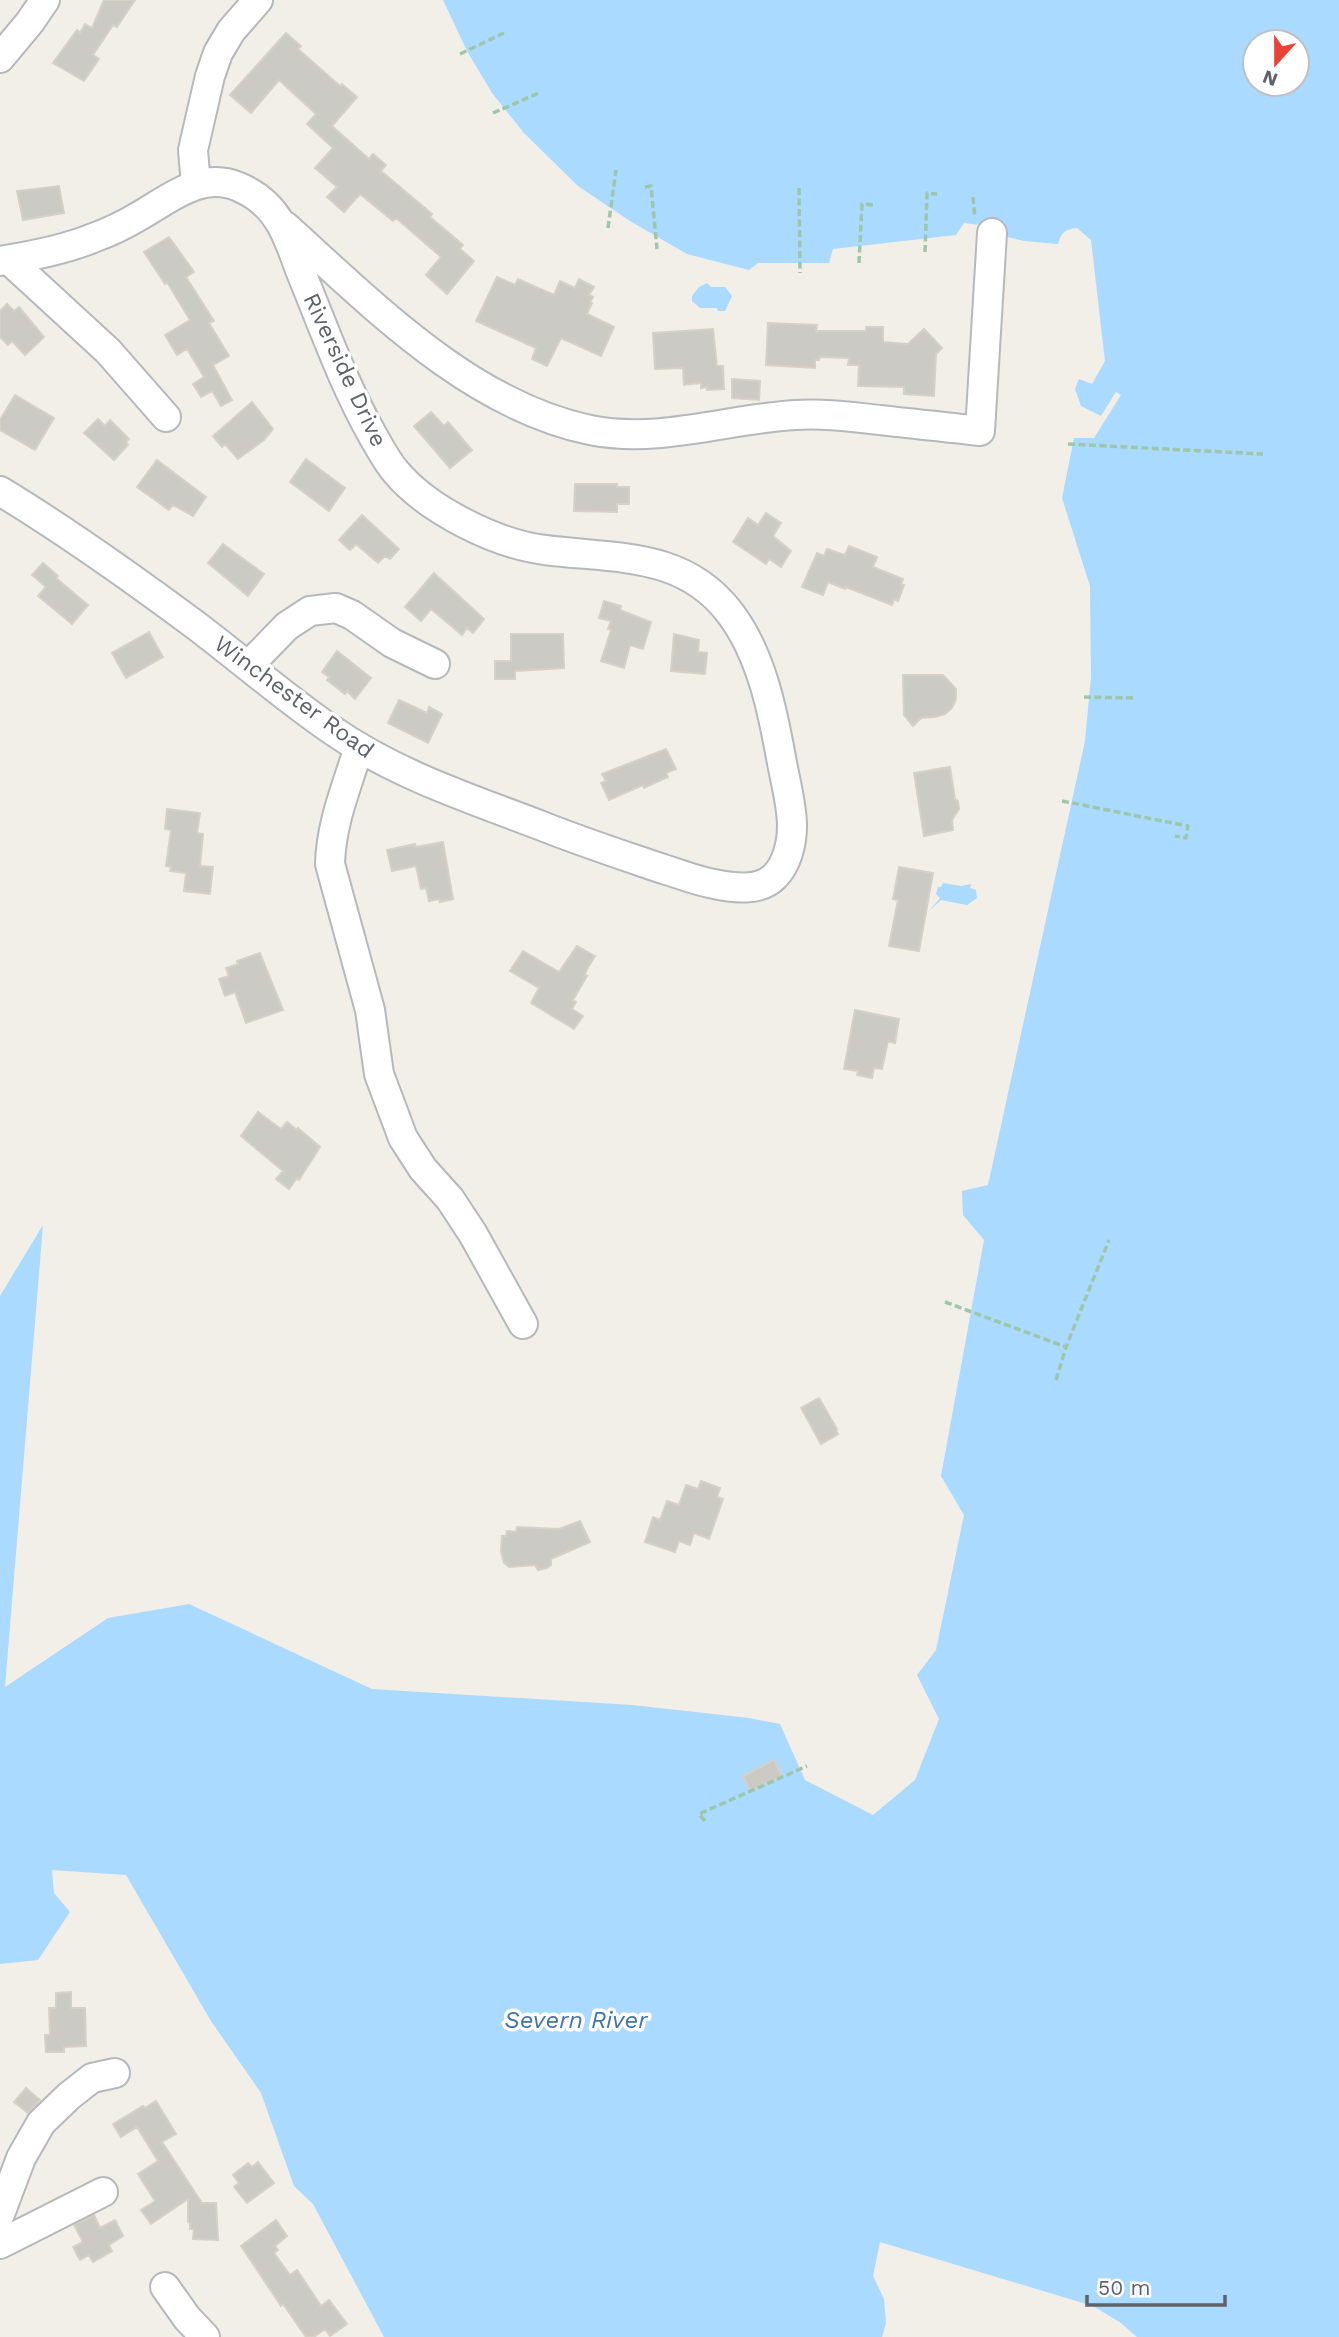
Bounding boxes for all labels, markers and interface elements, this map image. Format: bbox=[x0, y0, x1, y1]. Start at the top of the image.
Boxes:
north arrow bbox=[1241, 28, 1311, 98]
text: N bbox=[1259, 65, 1281, 92]
street label: Riverside Drive bbox=[298, 289, 392, 451]
street label: Winchester Road bbox=[209, 630, 379, 764]
water label: Severn River bbox=[504, 2006, 649, 2034]
scale bar bbox=[1087, 2264, 1225, 2308]
text: 50 m bbox=[1098, 2275, 1150, 2300]

